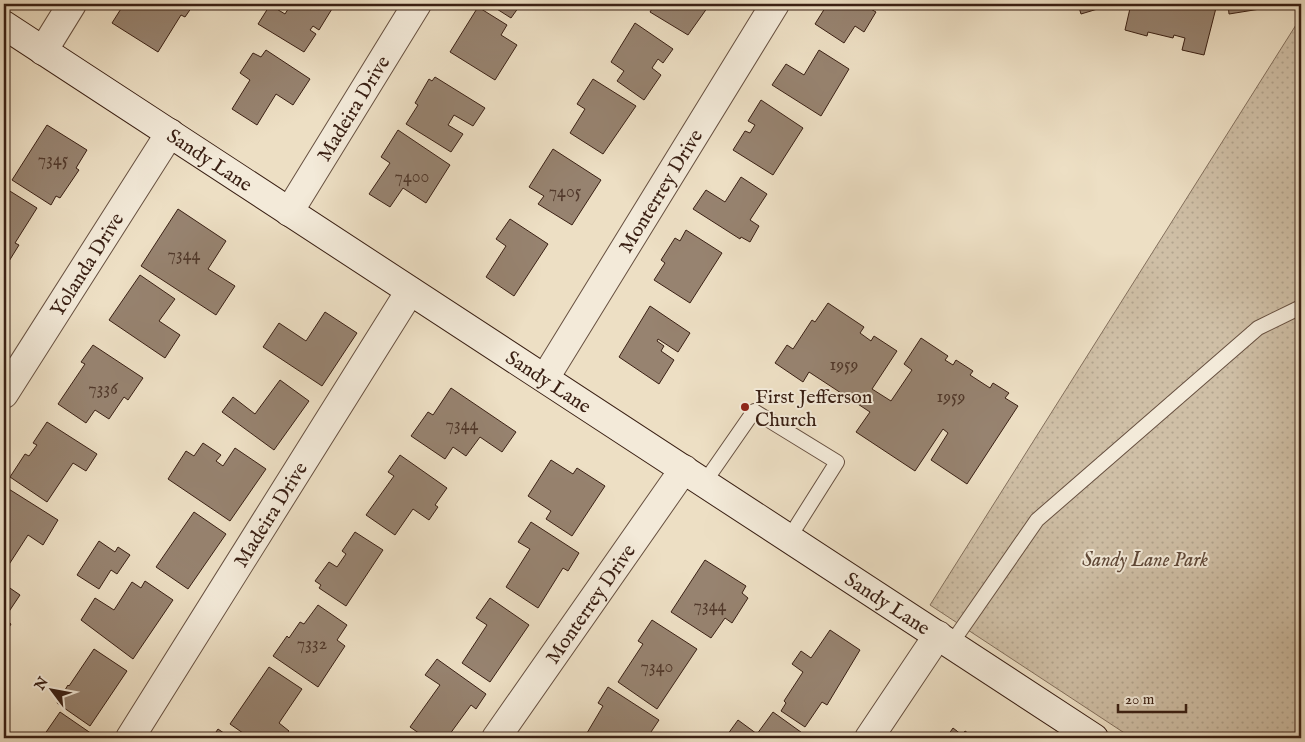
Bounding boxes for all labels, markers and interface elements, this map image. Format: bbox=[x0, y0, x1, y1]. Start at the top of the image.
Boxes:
street label: Madeira Drive bbox=[312, 51, 396, 166]
street label: Sandy Lane bbox=[162, 124, 257, 198]
street label: Monterrey Drive bbox=[614, 125, 709, 258]
house number: 7345 bbox=[38, 149, 69, 172]
house number: 7400 bbox=[395, 166, 429, 189]
house number: 7405 bbox=[549, 181, 582, 204]
street label: Yolanda Drive bbox=[46, 208, 130, 321]
house number: 7344 bbox=[168, 244, 201, 267]
street label: Sandy Lane bbox=[500, 346, 595, 420]
house number: 1959 bbox=[830, 354, 858, 377]
house number: 7336 bbox=[88, 378, 118, 401]
place label: First Jefferson Church bbox=[755, 385, 873, 433]
house number: 1959 bbox=[937, 386, 965, 409]
marker: First Jefferson Church bbox=[739, 401, 751, 413]
house number: 7344 bbox=[446, 414, 479, 437]
street label: Madeira Drive bbox=[229, 458, 314, 572]
street label: Monterrey Drive bbox=[541, 540, 642, 669]
park label: Sandy Lane Park bbox=[1082, 548, 1208, 573]
street label: Sandy Lane bbox=[839, 567, 934, 641]
house number: 7344 bbox=[694, 595, 727, 618]
house number: 7332 bbox=[297, 633, 327, 656]
house number: 7340 bbox=[641, 656, 673, 679]
north arrow bbox=[28, 664, 78, 714]
text: N bbox=[30, 674, 53, 694]
scale bar bbox=[1118, 682, 1185, 714]
text: 20 m bbox=[1125, 690, 1155, 709]

